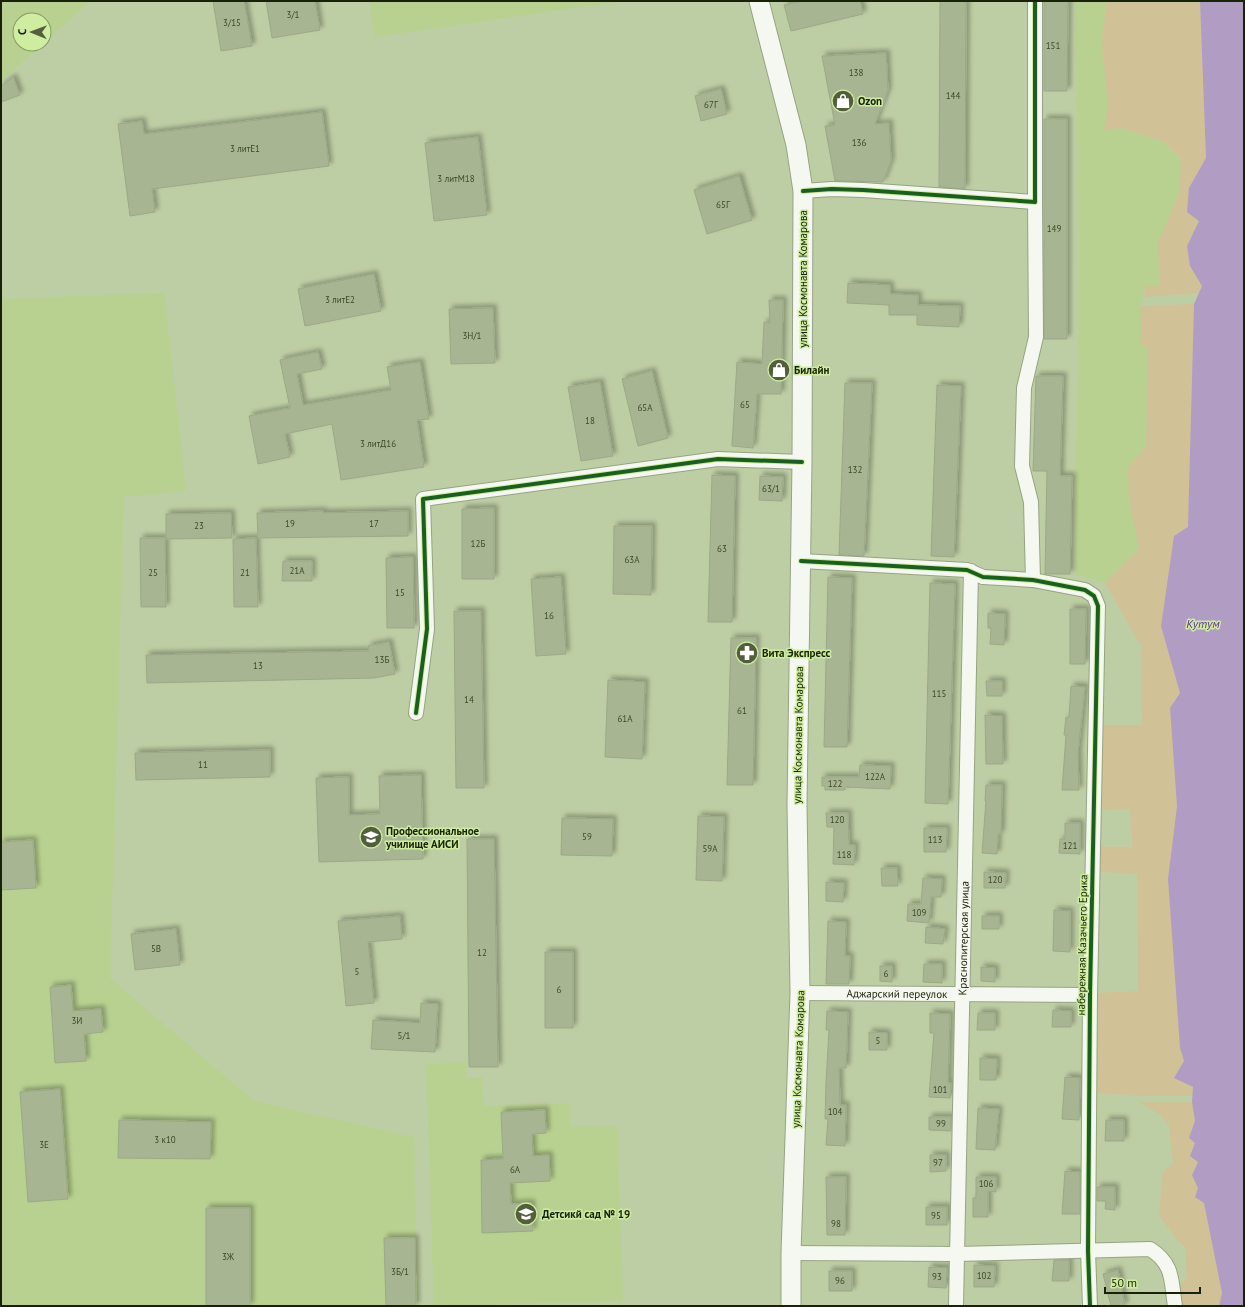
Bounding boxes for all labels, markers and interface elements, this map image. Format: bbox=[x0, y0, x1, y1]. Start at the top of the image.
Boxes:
house number: 3/1 bbox=[287, 9, 300, 20]
north arrow bbox=[12, 12, 52, 52]
house number: 3/15 bbox=[223, 17, 241, 28]
text: С bbox=[15, 29, 29, 35]
house number: 151 bbox=[1046, 40, 1060, 51]
house number: 138 bbox=[849, 67, 863, 78]
shop icon: Ozon bbox=[830, 88, 856, 114]
house number: 144 bbox=[946, 90, 960, 101]
place label: Ozon bbox=[858, 94, 882, 108]
house number: 67Г bbox=[704, 99, 719, 110]
house number: 136 bbox=[852, 137, 866, 148]
house number: 3 литЕ1 bbox=[230, 143, 260, 154]
house number: 3 литМ18 bbox=[437, 173, 475, 184]
house number: 65Г bbox=[716, 199, 731, 210]
street label: улица Космонавта Комарова bbox=[796, 210, 810, 348]
house number: 149 bbox=[1047, 223, 1061, 234]
house number: 3 литЕ2 bbox=[325, 294, 355, 305]
house number: 3Н/1 bbox=[462, 330, 482, 341]
shop icon: Билайн bbox=[766, 357, 792, 383]
place label: Билайн bbox=[794, 363, 829, 377]
house number: 65 bbox=[740, 399, 750, 410]
house number: 65А bbox=[637, 402, 653, 413]
house number: 18 bbox=[585, 415, 595, 426]
house number: 3 литД16 bbox=[360, 438, 396, 449]
house number: 132 bbox=[848, 464, 862, 475]
house number: 63/1 bbox=[762, 483, 780, 494]
house number: 19 bbox=[285, 518, 295, 529]
house number: 17 bbox=[369, 518, 379, 529]
house number: 23 bbox=[194, 520, 204, 531]
house number: 12Б bbox=[471, 538, 485, 549]
house number: 63 bbox=[717, 543, 727, 554]
house number: 63А bbox=[624, 554, 640, 565]
house number: 21А bbox=[289, 565, 305, 576]
house number: 25 bbox=[148, 567, 158, 578]
house number: 21 bbox=[240, 567, 250, 578]
house number: 15 bbox=[395, 587, 405, 598]
house number: 16 bbox=[544, 610, 554, 621]
water label: Кутум bbox=[1186, 616, 1220, 631]
pharmacy icon: Вита Экспресс bbox=[734, 640, 760, 666]
place label: Вита Экспресс bbox=[762, 646, 831, 660]
house number: 13Б bbox=[375, 654, 389, 665]
house number: 13 bbox=[253, 660, 263, 671]
street label: улица Космонавта Комарова bbox=[790, 666, 806, 804]
house number: 115 bbox=[932, 688, 946, 699]
house number: 14 bbox=[464, 694, 474, 705]
house number: 61 bbox=[737, 705, 747, 716]
house number: 61А bbox=[617, 713, 633, 724]
house number: 11 bbox=[198, 759, 208, 770]
house number: 122А bbox=[865, 771, 886, 782]
house number: 122 bbox=[828, 778, 842, 789]
house number: 120 bbox=[830, 814, 844, 825]
school or university icon: Профессиональное училище АИСИ bbox=[358, 824, 384, 850]
place label: Профессиональное училище АИСИ bbox=[385, 824, 480, 851]
house number: 59 bbox=[582, 831, 592, 842]
house number: 113 bbox=[928, 834, 942, 845]
house number: 121 bbox=[1063, 840, 1077, 851]
house number: 59А bbox=[702, 843, 718, 854]
house number: 118 bbox=[837, 849, 851, 860]
house number: 120 bbox=[988, 874, 1002, 885]
street label: набережная Казачьего Ерика bbox=[1074, 874, 1090, 1016]
street label: Краснопитерская улица bbox=[955, 881, 972, 995]
house number: 109 bbox=[912, 907, 926, 918]
house number: 5В bbox=[151, 943, 161, 954]
house number: 12 bbox=[477, 947, 487, 958]
house number: 5 bbox=[355, 966, 360, 977]
house number: 6 bbox=[884, 968, 889, 979]
house number: 6 bbox=[557, 984, 562, 995]
street label: Аджарский переулок bbox=[847, 986, 948, 1001]
street label: улица Космонавта Комарова bbox=[789, 990, 807, 1128]
house number: 3И bbox=[71, 1015, 83, 1026]
house number: 5/1 bbox=[398, 1030, 411, 1041]
house number: 5 bbox=[876, 1035, 881, 1046]
house number: 101 bbox=[933, 1084, 947, 1095]
house number: 104 bbox=[828, 1106, 842, 1117]
house number: 99 bbox=[936, 1118, 946, 1129]
house number: 3 к10 bbox=[154, 1134, 176, 1145]
house number: 3Е bbox=[39, 1139, 49, 1150]
house number: 97 bbox=[933, 1157, 943, 1168]
house number: 6А bbox=[510, 1164, 521, 1175]
house number: 106 bbox=[979, 1178, 993, 1189]
school or university icon: Детсикй сад № 19 bbox=[513, 1201, 539, 1227]
place label: Детсикй сад № 19 bbox=[542, 1207, 630, 1221]
house number: 95 bbox=[931, 1210, 941, 1221]
house number: 98 bbox=[831, 1218, 841, 1229]
house number: 3Ж bbox=[222, 1251, 235, 1262]
house number: 3Б/1 bbox=[391, 1266, 409, 1277]
scale bar bbox=[1105, 1269, 1200, 1295]
house number: 102 bbox=[977, 1270, 991, 1281]
house number: 93 bbox=[932, 1271, 942, 1282]
house number: 96 bbox=[835, 1275, 845, 1286]
text: 50 m bbox=[1111, 1275, 1137, 1290]

